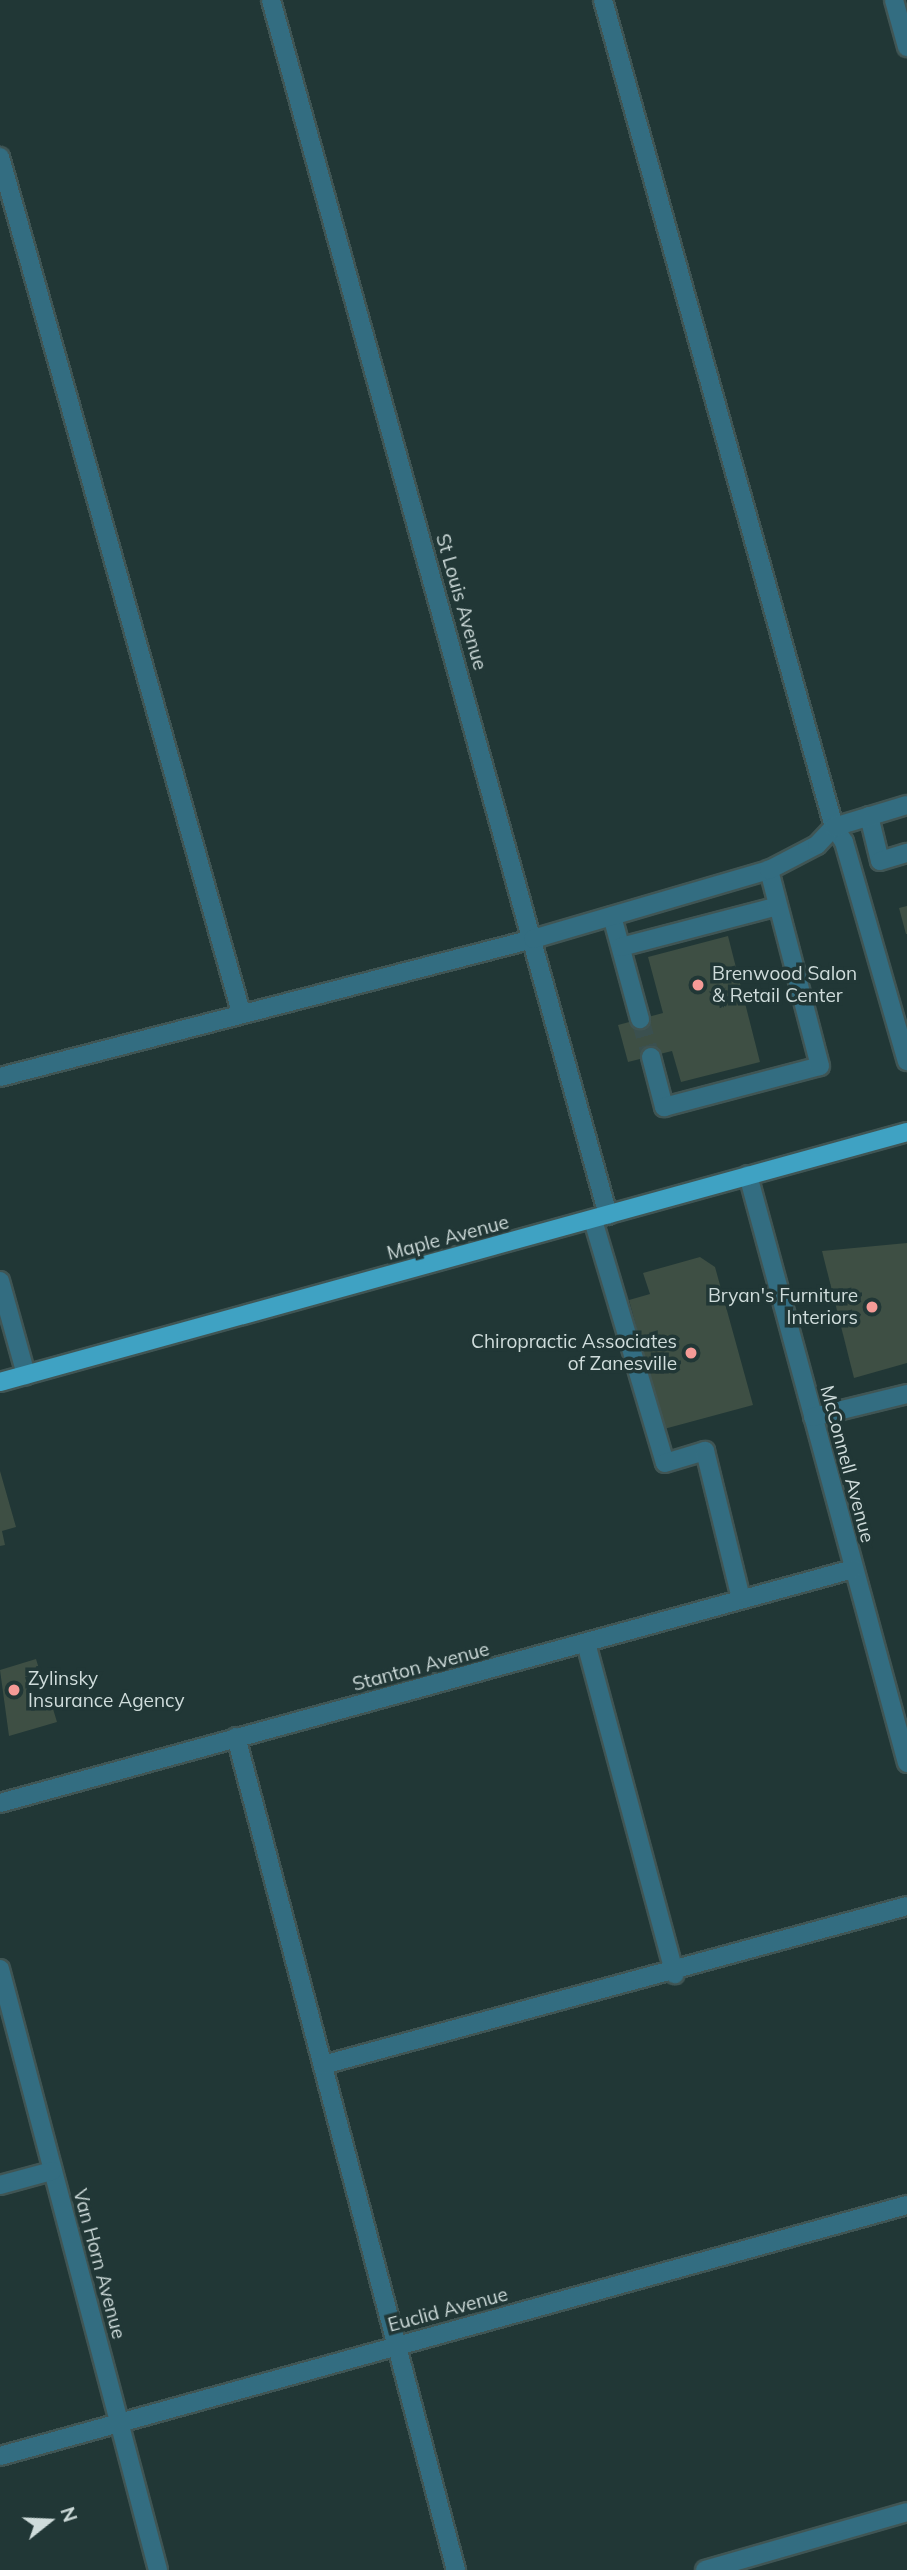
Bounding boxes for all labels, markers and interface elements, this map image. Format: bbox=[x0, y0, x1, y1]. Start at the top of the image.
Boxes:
street label: St Louis Avenue bbox=[431, 531, 491, 673]
place label: Brenwood Salon & Retail Center bbox=[712, 963, 857, 1007]
marker: Brenwood Salon & Retail Center bbox=[690, 977, 706, 993]
street label: Maple Avenue bbox=[385, 1211, 511, 1265]
place label: Bryan's Furniture Interiors bbox=[708, 1285, 858, 1329]
marker: Bryan's Furniture Interiors bbox=[864, 1299, 880, 1315]
place label: Chiropractic Associates of Zanesville bbox=[471, 1331, 677, 1375]
marker: Chiropractic Associates of Zanesville bbox=[683, 1345, 699, 1361]
street label: McConnell Avenue bbox=[815, 1383, 879, 1545]
street label: Stanton Avenue bbox=[350, 1638, 492, 1696]
place label: Zylinsky Insurance Agency bbox=[28, 1668, 185, 1712]
marker: Zylinsky Insurance Agency bbox=[6, 1682, 22, 1698]
street label: Van Horn Avenue bbox=[68, 2187, 130, 2341]
street label: Euclid Avenue bbox=[386, 2283, 510, 2337]
north arrow bbox=[14, 2486, 84, 2556]
text: N bbox=[55, 2504, 83, 2525]

